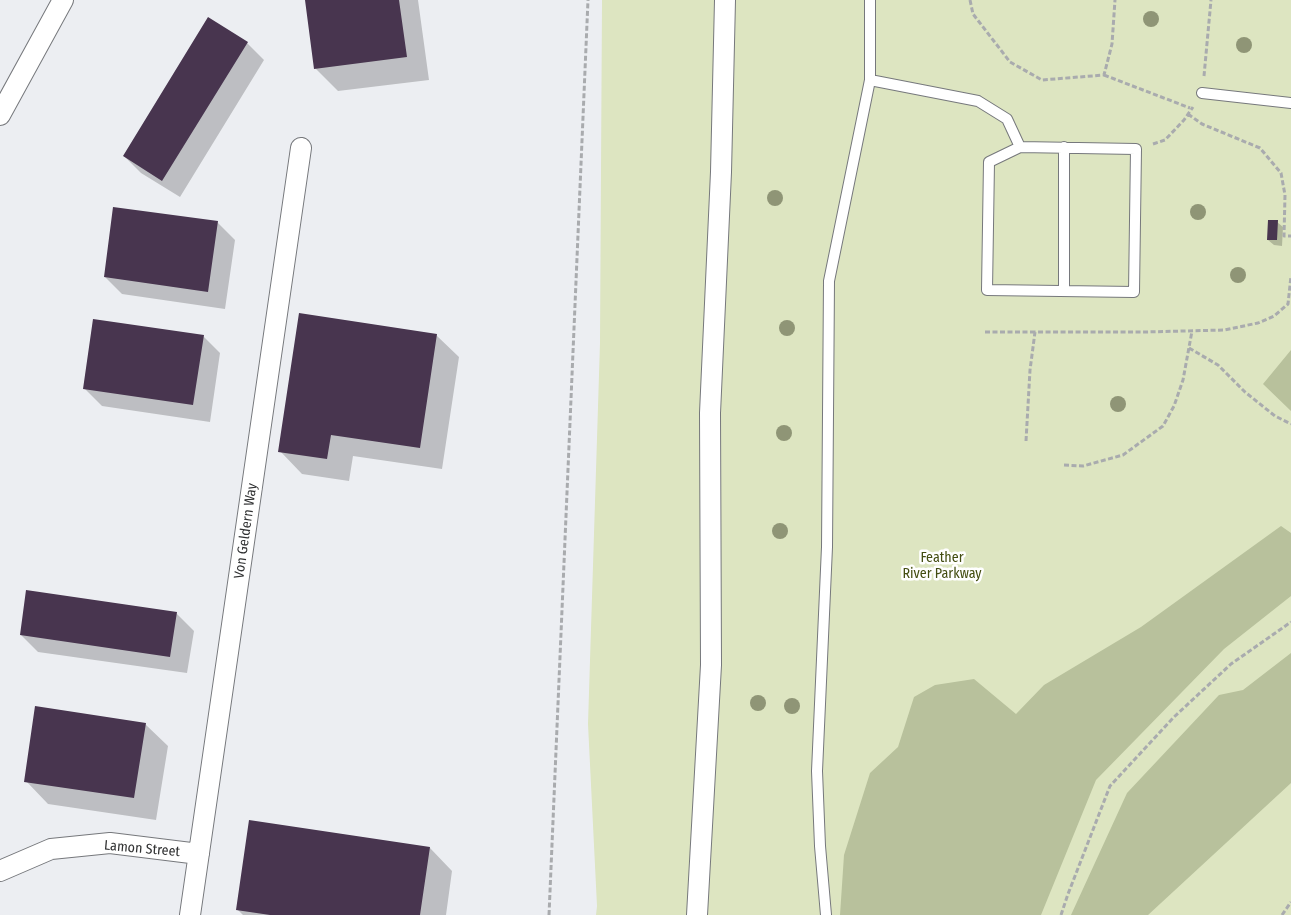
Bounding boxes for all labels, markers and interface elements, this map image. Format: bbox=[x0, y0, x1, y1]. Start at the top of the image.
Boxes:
street label: Von Geldern Way bbox=[231, 482, 261, 580]
park label: Feather River Parkway bbox=[902, 550, 982, 582]
street label: Lamon Street bbox=[103, 837, 181, 861]

